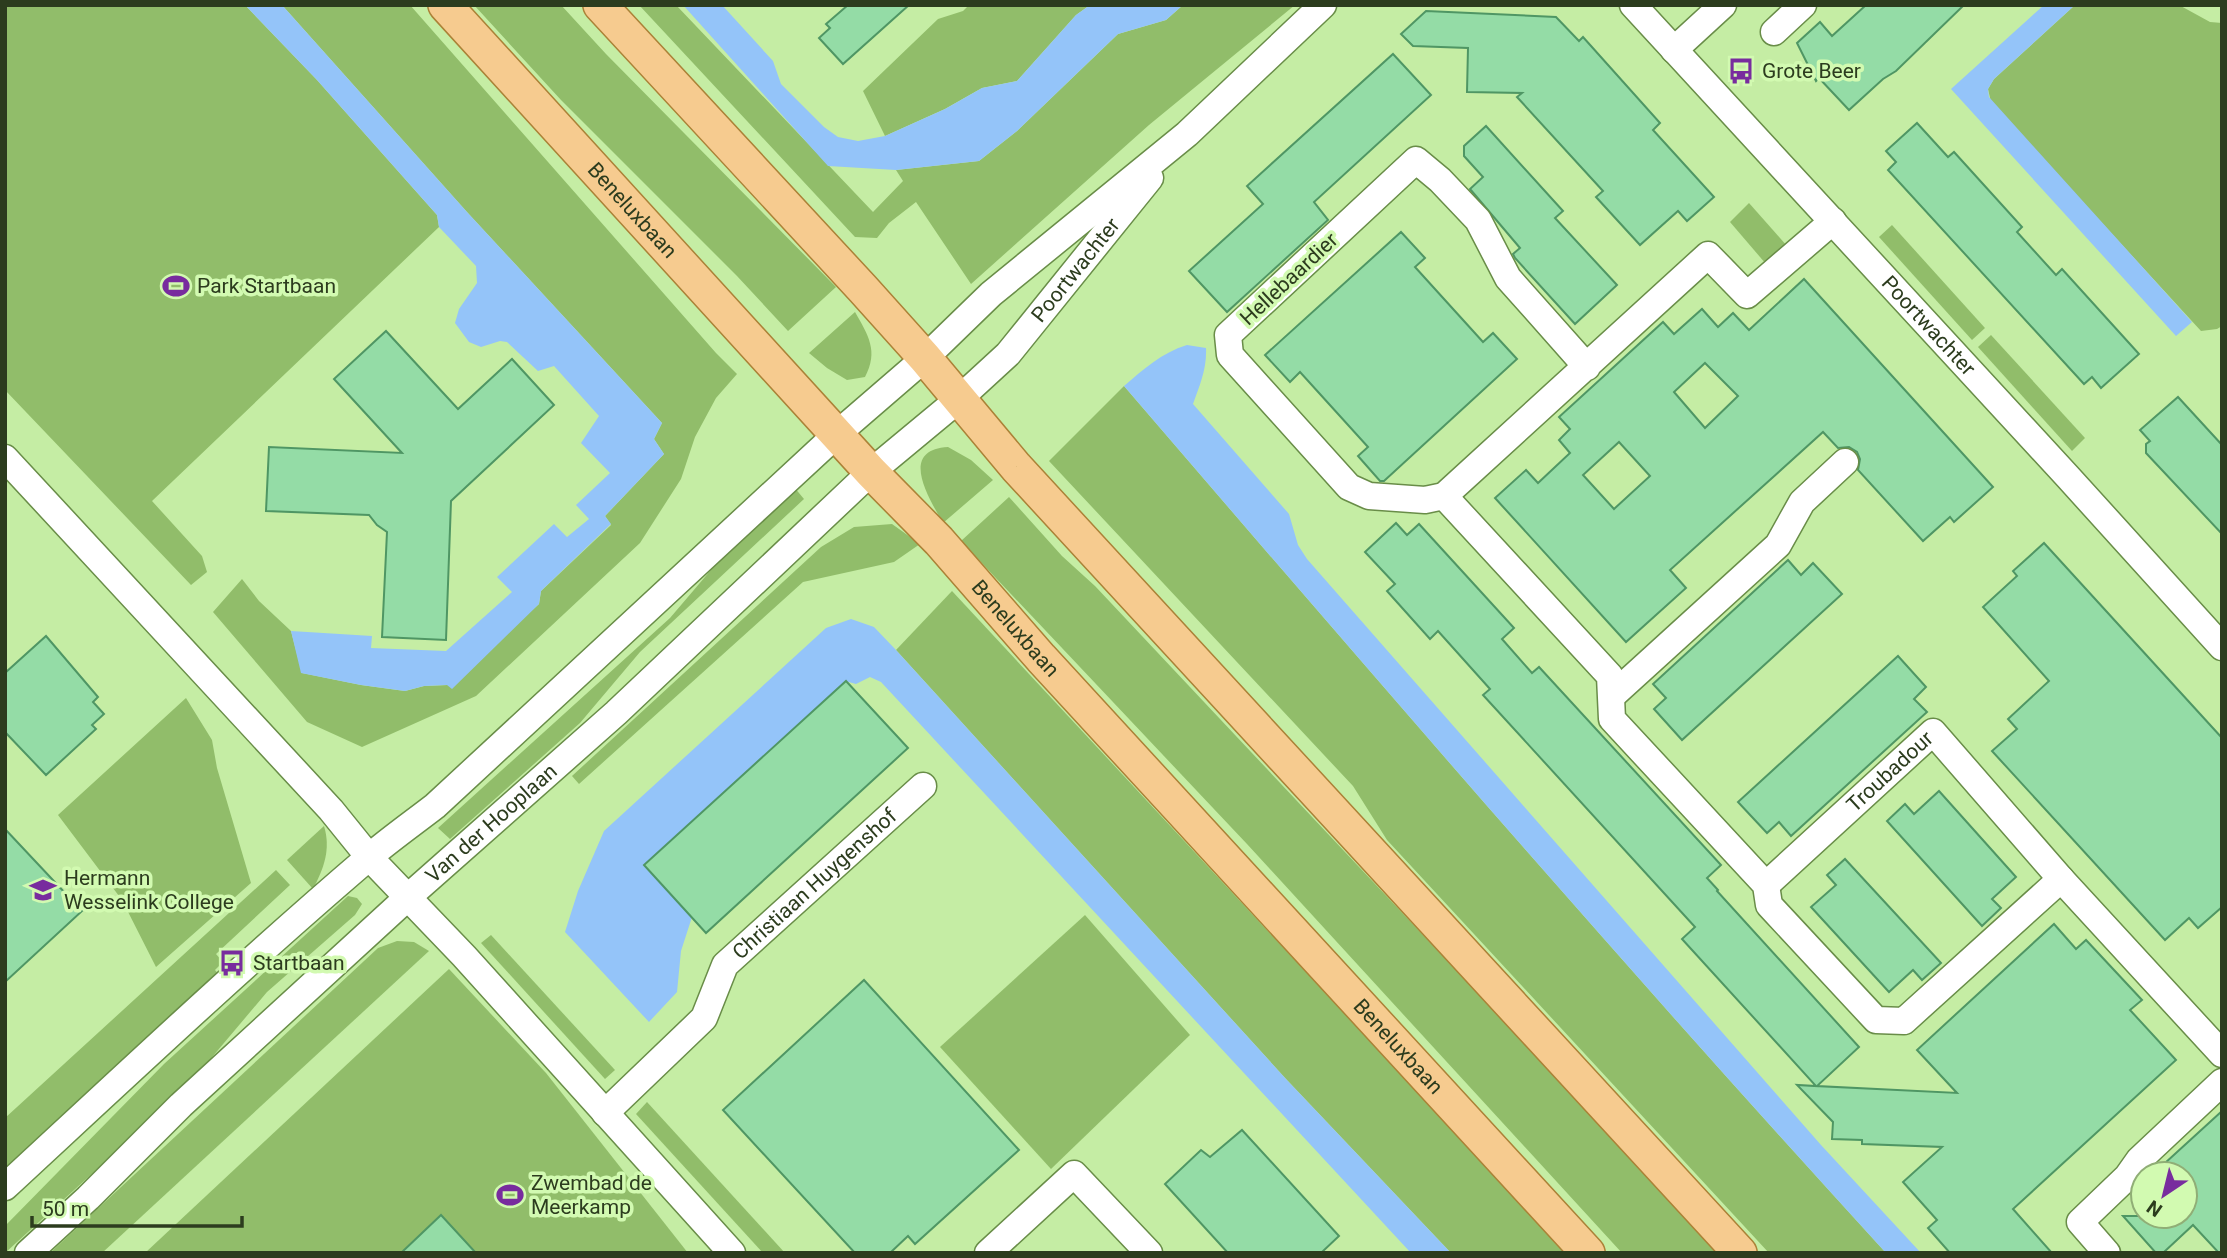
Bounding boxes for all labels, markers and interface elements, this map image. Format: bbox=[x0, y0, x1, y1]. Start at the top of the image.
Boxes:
bus stop icon: Grote Beer bbox=[1726, 56, 1756, 86]
place label: Grote Beer bbox=[1762, 59, 1861, 83]
street label: Beneluxbaan bbox=[583, 158, 682, 263]
street label: Poortwachter bbox=[1027, 213, 1125, 327]
street label: Hellebaardier bbox=[1235, 228, 1343, 330]
sports icon: Park Startbaan bbox=[161, 271, 191, 301]
street label: Poortwachter bbox=[1877, 271, 1980, 380]
place label: Park Startbaan bbox=[197, 274, 336, 298]
street label: Beneluxbaan bbox=[967, 575, 1064, 682]
street label: Troubadour bbox=[1842, 726, 1938, 817]
street label: Van der Hooplaan bbox=[421, 759, 562, 888]
street label: Christiaan Huygenshof bbox=[728, 803, 902, 964]
place label: Hermann Wesselink College bbox=[64, 866, 234, 914]
school or university icon: Hermann Wesselink College bbox=[28, 875, 58, 905]
bus stop icon: Startbaan bbox=[217, 948, 247, 978]
place label: Startbaan bbox=[253, 951, 345, 975]
street label: Beneluxbaan bbox=[1349, 994, 1448, 1099]
north arrow bbox=[2129, 1160, 2199, 1230]
place label: Zwembad de Meerkamp bbox=[531, 1171, 652, 1219]
sports icon: Zwembad de Meerkamp bbox=[495, 1180, 525, 1210]
scale bar bbox=[32, 1184, 242, 1228]
text: N bbox=[2142, 1195, 2167, 1222]
text: 50 m bbox=[42, 1197, 89, 1221]

